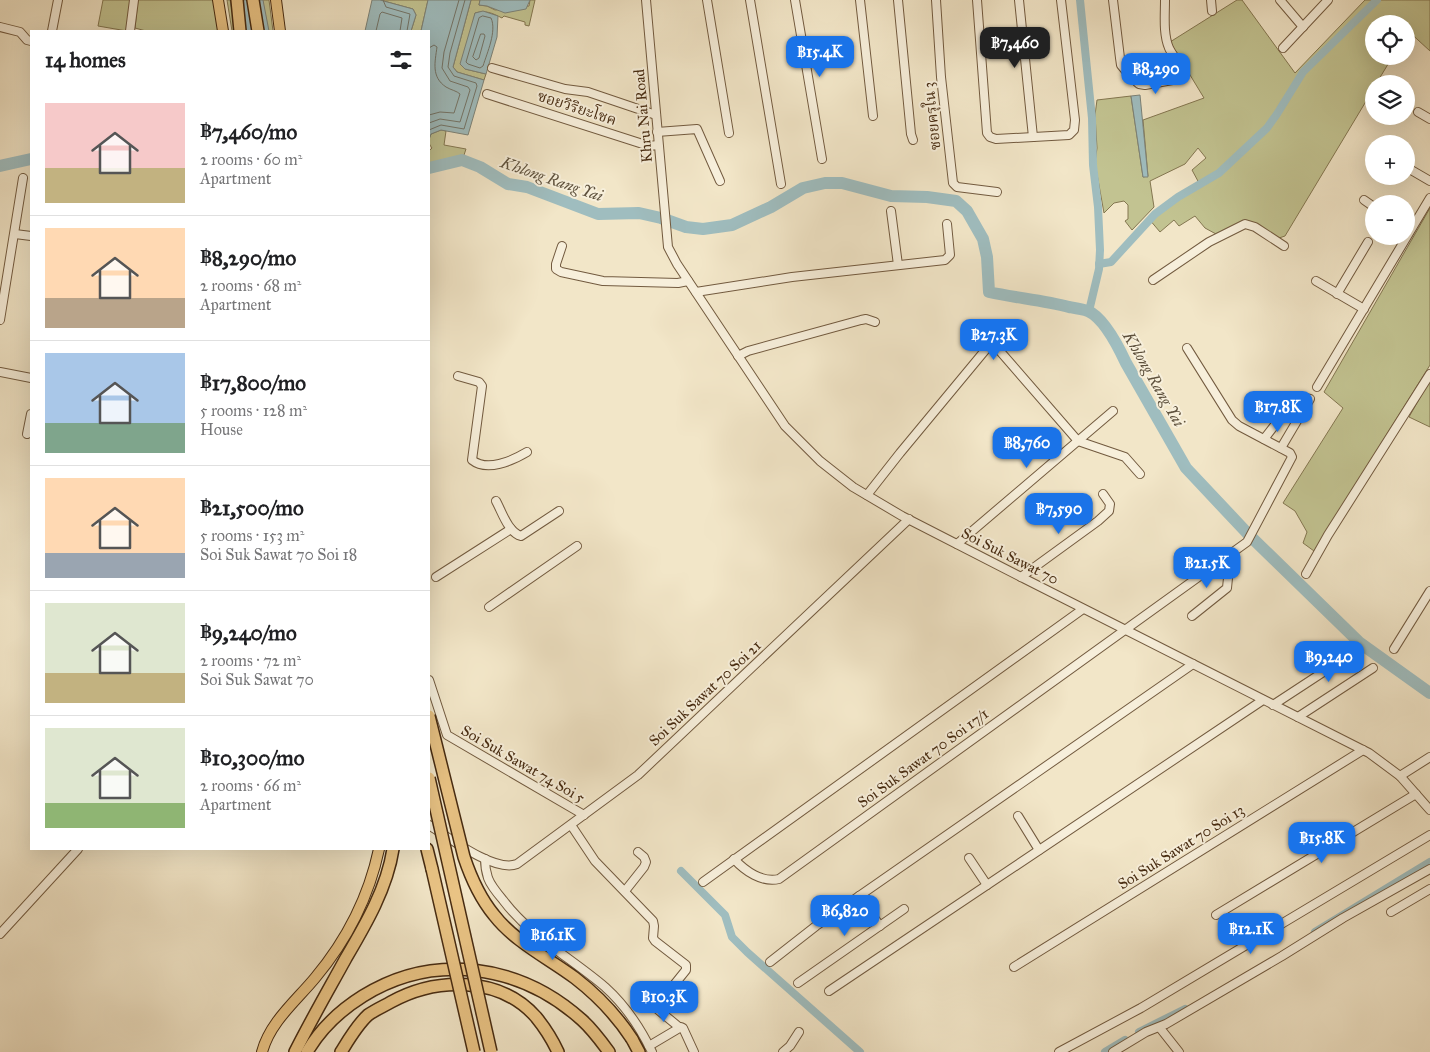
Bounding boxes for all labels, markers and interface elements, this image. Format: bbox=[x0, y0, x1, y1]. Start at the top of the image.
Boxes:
map controls bbox=[1365, 15, 1415, 245]
button: locate bbox=[1365, 15, 1415, 65]
pin: ฿7,460 bbox=[974, 27, 1056, 69]
text: ฿7,460 bbox=[991, 33, 1039, 52]
pin: ฿15.4K bbox=[779, 36, 861, 78]
text: ฿15.4K bbox=[797, 42, 843, 61]
icon: filters bbox=[387, 46, 415, 74]
text: 14 homes bbox=[45, 47, 126, 73]
pin: ฿8,290 bbox=[1115, 52, 1197, 95]
text: ฿8,290 bbox=[1132, 59, 1180, 78]
street label: Khru Nai Road bbox=[630, 68, 656, 164]
button: layers bbox=[1365, 75, 1415, 125]
street label: ซอยครุใน 3 bbox=[917, 81, 947, 151]
street label: ซอยวิริยะโชค bbox=[535, 85, 619, 129]
text: ฿7,460/mo bbox=[200, 119, 297, 145]
icon: home bbox=[85, 123, 145, 183]
button: + bbox=[1365, 135, 1415, 185]
text: 2 rooms · 60 m² bbox=[200, 150, 302, 169]
water label: Khlong Rang Yai bbox=[498, 152, 606, 205]
text: Apartment bbox=[200, 169, 272, 188]
button: − bbox=[1365, 195, 1415, 245]
text: ฿8,290/mo bbox=[200, 245, 296, 271]
icon: home bbox=[85, 248, 145, 308]
text: 2 rooms · 68 m² bbox=[200, 276, 301, 295]
text: Apartment bbox=[200, 295, 272, 314]
pin: ฿27.3K bbox=[953, 318, 1035, 361]
text: ฿27.3K bbox=[971, 325, 1017, 344]
water label: Khlong Rang Yai bbox=[1119, 327, 1189, 430]
text: ฿17,800/mo bbox=[200, 370, 306, 396]
icon: home bbox=[85, 373, 145, 433]
pin: ฿17.8K bbox=[1237, 390, 1319, 433]
text: ฿17.8K bbox=[1255, 397, 1301, 416]
text: 5 rooms · 128 m² bbox=[200, 401, 307, 420]
text: House bbox=[200, 420, 243, 439]
pin: ฿8,760 bbox=[986, 426, 1068, 469]
text: ฿8,760 bbox=[1004, 433, 1050, 452]
pin: ฿7,590 bbox=[1018, 492, 1100, 535]
text: ฿21,500/mo bbox=[200, 495, 304, 521]
icon: home bbox=[85, 498, 145, 558]
text: ฿7,590 bbox=[1036, 499, 1082, 518]
street label: Soi Suk Sawat 70 bbox=[958, 524, 1062, 588]
text: 5 rooms · 153 m² bbox=[200, 526, 304, 545]
text: Soi Suk Sawat 70 Soi 18 bbox=[200, 545, 357, 564]
pin: ฿21.5K bbox=[1166, 546, 1248, 589]
text: ฿21.5K bbox=[1184, 553, 1230, 572]
text: ฿9,240/mo bbox=[200, 620, 297, 646]
icon: home bbox=[85, 623, 145, 683]
street label: Soi Suk Sawat 70 Soi 21 bbox=[645, 636, 765, 750]
pin: ฿9,240 bbox=[1288, 640, 1370, 683]
text: ฿9,240 bbox=[1305, 647, 1353, 666]
text: 2 rooms · 72 m² bbox=[200, 651, 301, 670]
text: Soi Suk Sawat 70 bbox=[200, 670, 314, 689]
street label: Soi Suk Sawat 70 Soi 17/1 bbox=[854, 704, 992, 812]
street label: Soi Suk Sawat 74 Soi 5 bbox=[458, 721, 588, 807]
text: ฿10,300/mo bbox=[200, 745, 304, 771]
icon: home bbox=[85, 748, 145, 808]
text: 2 rooms · 66 m² bbox=[200, 776, 301, 795]
text: Apartment bbox=[200, 795, 272, 814]
street label: Soi Suk Sawat 70 Soi 13 bbox=[1115, 801, 1247, 893]
pin: ฿15.8K bbox=[1281, 822, 1363, 864]
text: ฿15.8K bbox=[1299, 828, 1345, 847]
pin: ฿6,820 bbox=[804, 894, 886, 937]
text: ฿6,820 bbox=[822, 901, 869, 920]
pin: ฿12.1K bbox=[1210, 912, 1292, 955]
pin: ฿16.1K bbox=[512, 918, 594, 961]
text: ฿12.1K bbox=[1229, 919, 1273, 938]
text: ฿16.1K bbox=[531, 925, 575, 944]
pin: ฿10.3K bbox=[623, 980, 705, 1023]
text: ฿10.3K bbox=[641, 987, 687, 1006]

